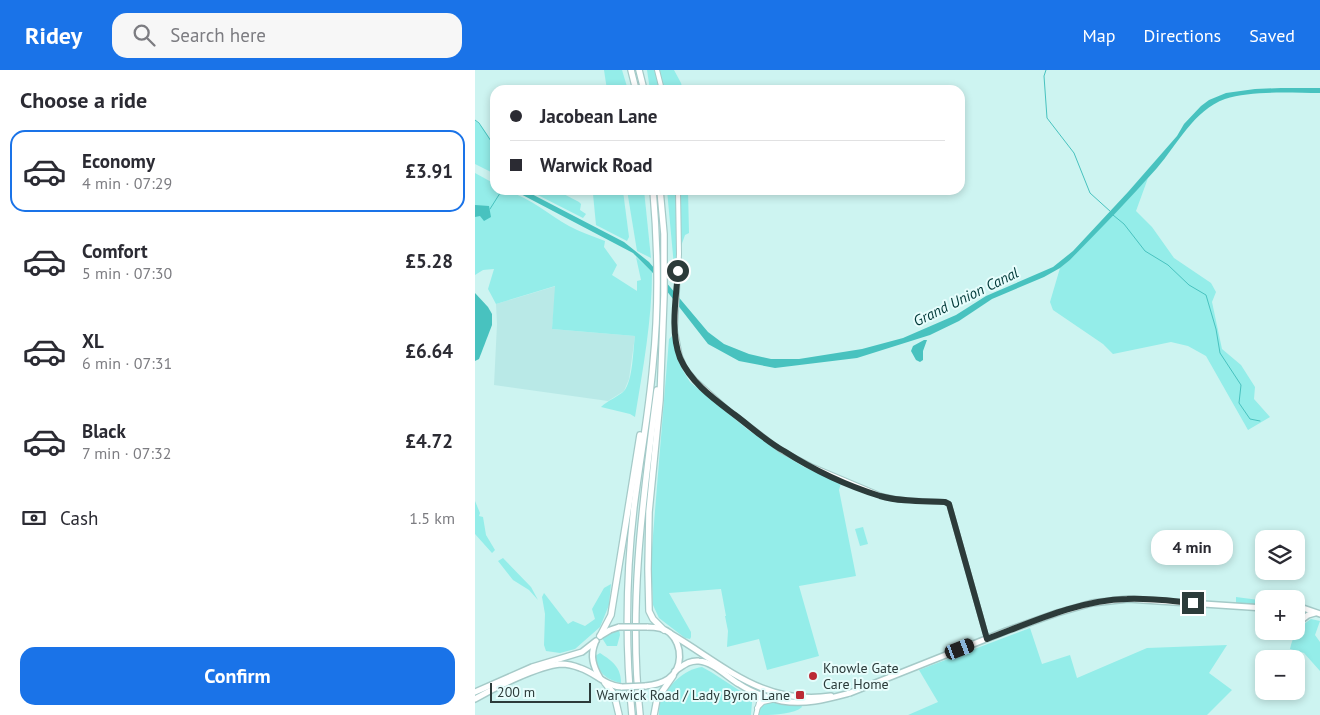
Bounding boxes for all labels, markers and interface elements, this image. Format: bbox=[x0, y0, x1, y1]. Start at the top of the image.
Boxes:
search box bbox=[112, 13, 462, 58]
text: Ridey bbox=[25, 20, 82, 51]
icon: search bbox=[130, 21, 158, 49]
text: Search here bbox=[170, 23, 266, 47]
text: Map bbox=[1083, 24, 1115, 47]
text: Directions bbox=[1143, 24, 1221, 47]
text: Saved bbox=[1249, 24, 1295, 47]
text: Choose a ride bbox=[20, 86, 147, 114]
text: Jacobean Lane bbox=[540, 104, 658, 128]
icon: car bbox=[22, 149, 67, 194]
text: Economy bbox=[82, 149, 155, 173]
text: Warwick Road bbox=[540, 153, 653, 177]
text: £3.91 bbox=[405, 159, 453, 183]
text: 4 min · 07:29 bbox=[82, 173, 172, 193]
icon: car bbox=[22, 239, 67, 284]
text: Comfort bbox=[82, 239, 148, 263]
text: £5.28 bbox=[405, 249, 453, 273]
route start bbox=[667, 260, 689, 282]
text: 5 min · 07:30 bbox=[82, 263, 172, 283]
water label: Grand Union Canal bbox=[910, 263, 1022, 330]
icon: car bbox=[22, 329, 67, 374]
text: XL bbox=[82, 329, 104, 353]
text: £6.64 bbox=[405, 339, 453, 363]
text: 6 min · 07:31 bbox=[82, 353, 172, 373]
icon: car bbox=[22, 419, 67, 464]
text: Black bbox=[82, 419, 126, 443]
text: £4.72 bbox=[405, 429, 453, 453]
text: 7 min · 07:32 bbox=[82, 443, 171, 463]
icon: cash bbox=[20, 504, 48, 532]
text: Cash bbox=[60, 506, 98, 530]
text: 1.5 km bbox=[409, 508, 455, 528]
callout: 4 min bbox=[1152, 530, 1234, 566]
map controls bbox=[1255, 530, 1305, 700]
button: layers bbox=[1255, 530, 1305, 580]
text: 4 min bbox=[1172, 537, 1212, 557]
button: + bbox=[1255, 590, 1305, 640]
route end bbox=[1182, 592, 1204, 614]
car bbox=[943, 637, 976, 661]
button: Confirm bbox=[20, 647, 455, 705]
button: − bbox=[1255, 650, 1305, 700]
place label: Knowle Gate Care Home bbox=[823, 659, 899, 693]
marker: Knowle Gate Care Home bbox=[807, 670, 819, 682]
scale bar bbox=[490, 680, 591, 703]
text: 200 m bbox=[497, 683, 535, 701]
place label: Warwick Road / Lady Byron Lane bbox=[597, 686, 790, 704]
marker: Warwick Road / Lady Byron Lane bbox=[794, 689, 806, 701]

